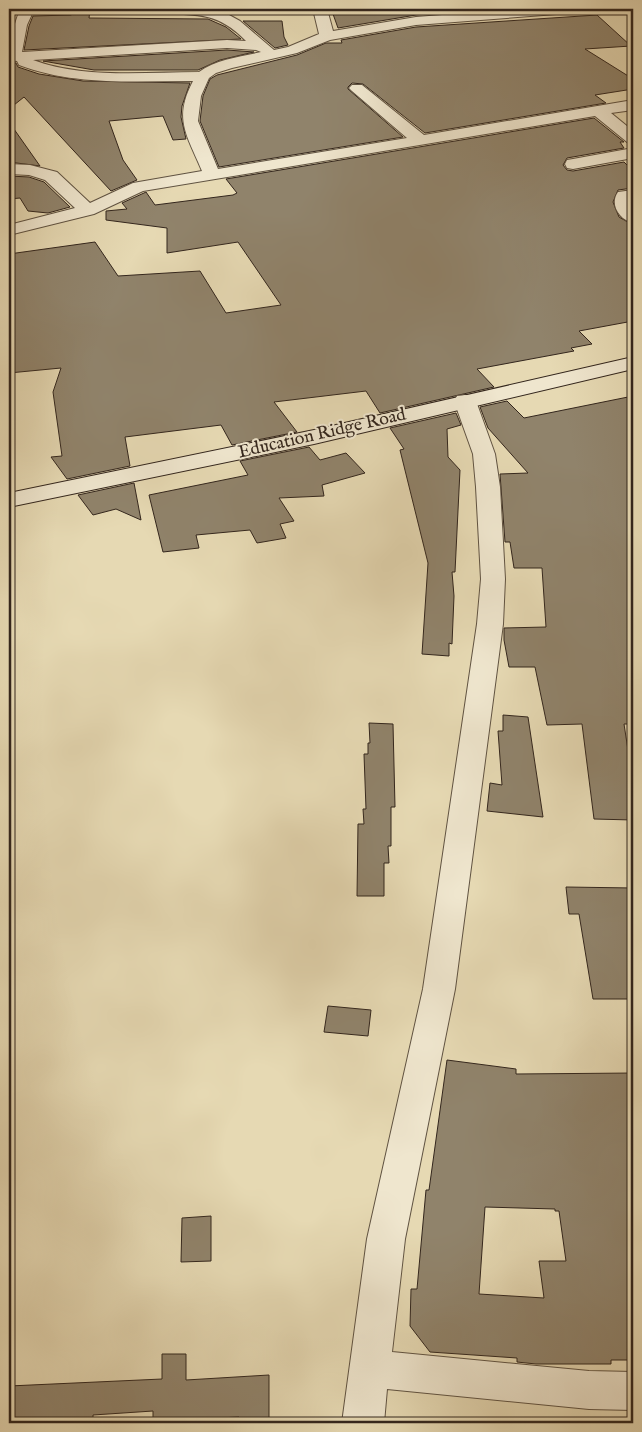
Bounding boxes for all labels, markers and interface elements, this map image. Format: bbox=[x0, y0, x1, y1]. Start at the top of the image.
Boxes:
street label: Education Ridge Road bbox=[236, 403, 409, 465]

